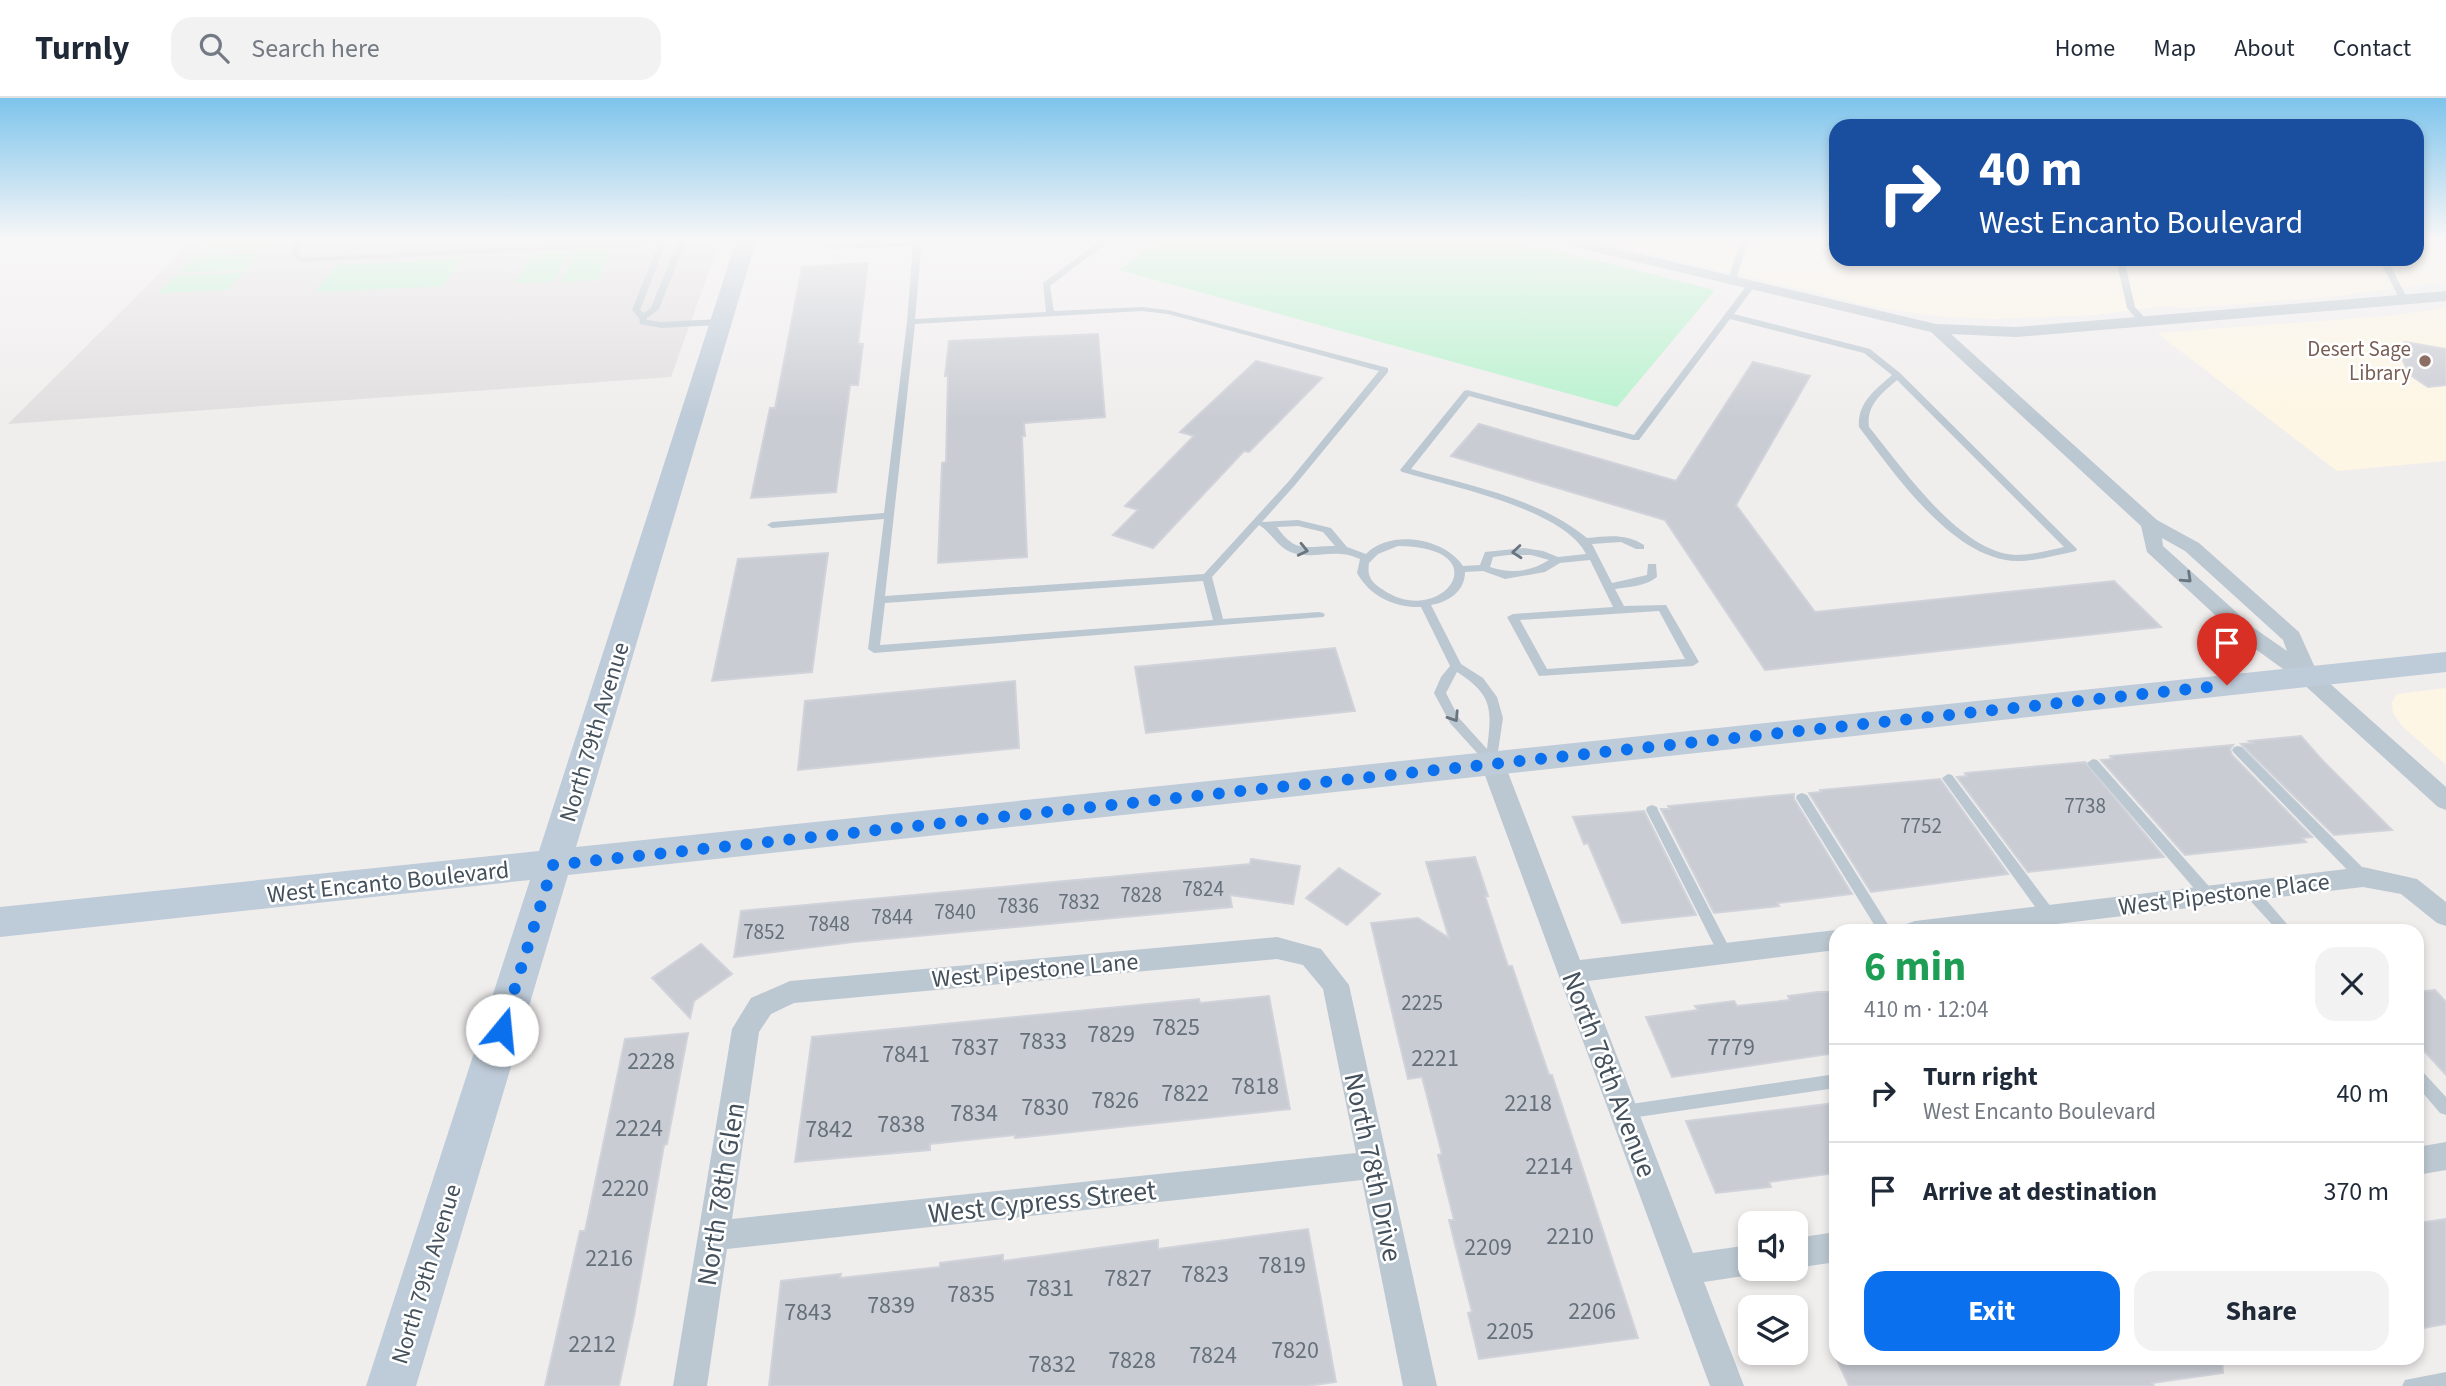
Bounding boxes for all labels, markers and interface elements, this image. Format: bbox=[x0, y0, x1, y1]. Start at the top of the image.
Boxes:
search box bbox=[171, 17, 661, 80]
text: Turnly bbox=[35, 25, 129, 72]
icon: search bbox=[195, 29, 233, 67]
text: Search here bbox=[251, 30, 380, 67]
text: Home bbox=[2055, 31, 2115, 66]
text: Map bbox=[2153, 31, 2196, 66]
text: About bbox=[2234, 31, 2295, 66]
text: Contact bbox=[2333, 31, 2411, 66]
text: 40 m bbox=[1979, 135, 2083, 205]
icon: right bbox=[1864, 147, 1955, 238]
text: West Encanto Boulevard bbox=[1979, 200, 2303, 246]
place label: Desert Sage Library bbox=[2307, 334, 2411, 388]
marker: Desert Sage Library bbox=[2417, 353, 2433, 369]
one-way arrow bbox=[1296, 541, 1308, 556]
one-way arrow bbox=[1511, 544, 1522, 559]
one-way arrow bbox=[2179, 570, 2192, 582]
pin bbox=[2197, 613, 2257, 685]
icon: arrive bbox=[2208, 624, 2246, 662]
street label: North 79th Avenue bbox=[550, 638, 638, 826]
one-way arrow bbox=[1445, 709, 1458, 722]
house number: 7738 bbox=[2064, 791, 2106, 821]
house number: 7752 bbox=[1900, 811, 1942, 841]
street label: West Encanto Boulevard bbox=[265, 852, 511, 913]
street label: West Pipestone Place bbox=[2117, 864, 2332, 925]
house number: 7824 bbox=[1182, 874, 1224, 904]
house number: 7828 bbox=[1120, 880, 1162, 910]
house number: 7832 bbox=[1058, 887, 1100, 917]
house number: 7836 bbox=[997, 891, 1039, 921]
house number: 7840 bbox=[934, 897, 976, 927]
house number: 7844 bbox=[871, 902, 913, 932]
house number: 7848 bbox=[808, 909, 850, 939]
house number: 7852 bbox=[743, 917, 785, 947]
text: 6 min bbox=[1864, 937, 1966, 997]
street label: West Pipestone Lane bbox=[930, 944, 1140, 997]
button: close bbox=[2315, 947, 2389, 1021]
street label: North 78th Avenue bbox=[1551, 966, 1667, 1183]
house number: 2225 bbox=[1401, 988, 1443, 1018]
position arrow bbox=[465, 993, 539, 1067]
text: 410 m · 12:04 bbox=[1864, 993, 1988, 1026]
house number: 7825 bbox=[1152, 1010, 1200, 1045]
house number: 7829 bbox=[1087, 1017, 1135, 1052]
house number: 7833 bbox=[1019, 1024, 1067, 1059]
house number: 7837 bbox=[951, 1030, 999, 1065]
house number: 7779 bbox=[1707, 1030, 1755, 1065]
house number: 7841 bbox=[882, 1037, 930, 1072]
house number: 2221 bbox=[1411, 1041, 1459, 1076]
house number: 2228 bbox=[627, 1044, 675, 1079]
text: Turn right bbox=[1923, 1058, 2038, 1095]
house number: 7818 bbox=[1231, 1069, 1279, 1104]
street label: North 78th Drive bbox=[1333, 1069, 1413, 1265]
icon: right bbox=[1864, 1074, 1902, 1112]
text: 40 m bbox=[2336, 1075, 2389, 1112]
house number: 7822 bbox=[1161, 1076, 1209, 1111]
house number: 7826 bbox=[1091, 1083, 1139, 1118]
house number: 2218 bbox=[1504, 1086, 1552, 1121]
house number: 7830 bbox=[1021, 1090, 1069, 1125]
text: West Encanto Boulevard bbox=[1923, 1095, 2156, 1128]
house number: 7834 bbox=[950, 1096, 998, 1131]
street label: North 78th Glen bbox=[687, 1100, 755, 1289]
house number: 7838 bbox=[877, 1107, 925, 1142]
house number: 2224 bbox=[615, 1111, 663, 1146]
house number: 7842 bbox=[805, 1112, 853, 1147]
house number: 2214 bbox=[1525, 1149, 1573, 1184]
street label: West Cypress Street bbox=[926, 1170, 1159, 1234]
house number: 2220 bbox=[601, 1171, 649, 1206]
icon: arrive bbox=[1864, 1172, 1902, 1210]
text: Arrive at destination bbox=[1923, 1173, 2157, 1210]
text: 370 m bbox=[2323, 1173, 2389, 1210]
street label: North 79th Avenue bbox=[382, 1180, 470, 1368]
map controls bbox=[1738, 1211, 1808, 1365]
button: sound bbox=[1738, 1211, 1808, 1281]
house number: 2210 bbox=[1546, 1219, 1594, 1254]
house number: 2209 bbox=[1464, 1230, 1512, 1265]
house number: 2216 bbox=[585, 1241, 633, 1276]
house number: 7819 bbox=[1258, 1248, 1306, 1283]
house number: 7823 bbox=[1181, 1257, 1229, 1292]
house number: 7827 bbox=[1104, 1261, 1152, 1296]
house number: 7831 bbox=[1026, 1271, 1074, 1306]
button: Exit bbox=[1864, 1271, 2120, 1351]
button: Share bbox=[2134, 1271, 2389, 1351]
house number: 7835 bbox=[947, 1277, 995, 1312]
house number: 7839 bbox=[867, 1288, 915, 1323]
house number: 2206 bbox=[1568, 1294, 1616, 1329]
house number: 7843 bbox=[784, 1295, 832, 1330]
button: layers bbox=[1738, 1295, 1808, 1365]
house number: 2205 bbox=[1486, 1314, 1534, 1349]
house number: 2212 bbox=[568, 1327, 616, 1362]
house number: 7820 bbox=[1271, 1333, 1319, 1368]
house number: 7824 bbox=[1189, 1338, 1237, 1373]
house number: 7828 bbox=[1108, 1343, 1156, 1378]
house number: 7832 bbox=[1028, 1347, 1076, 1382]

